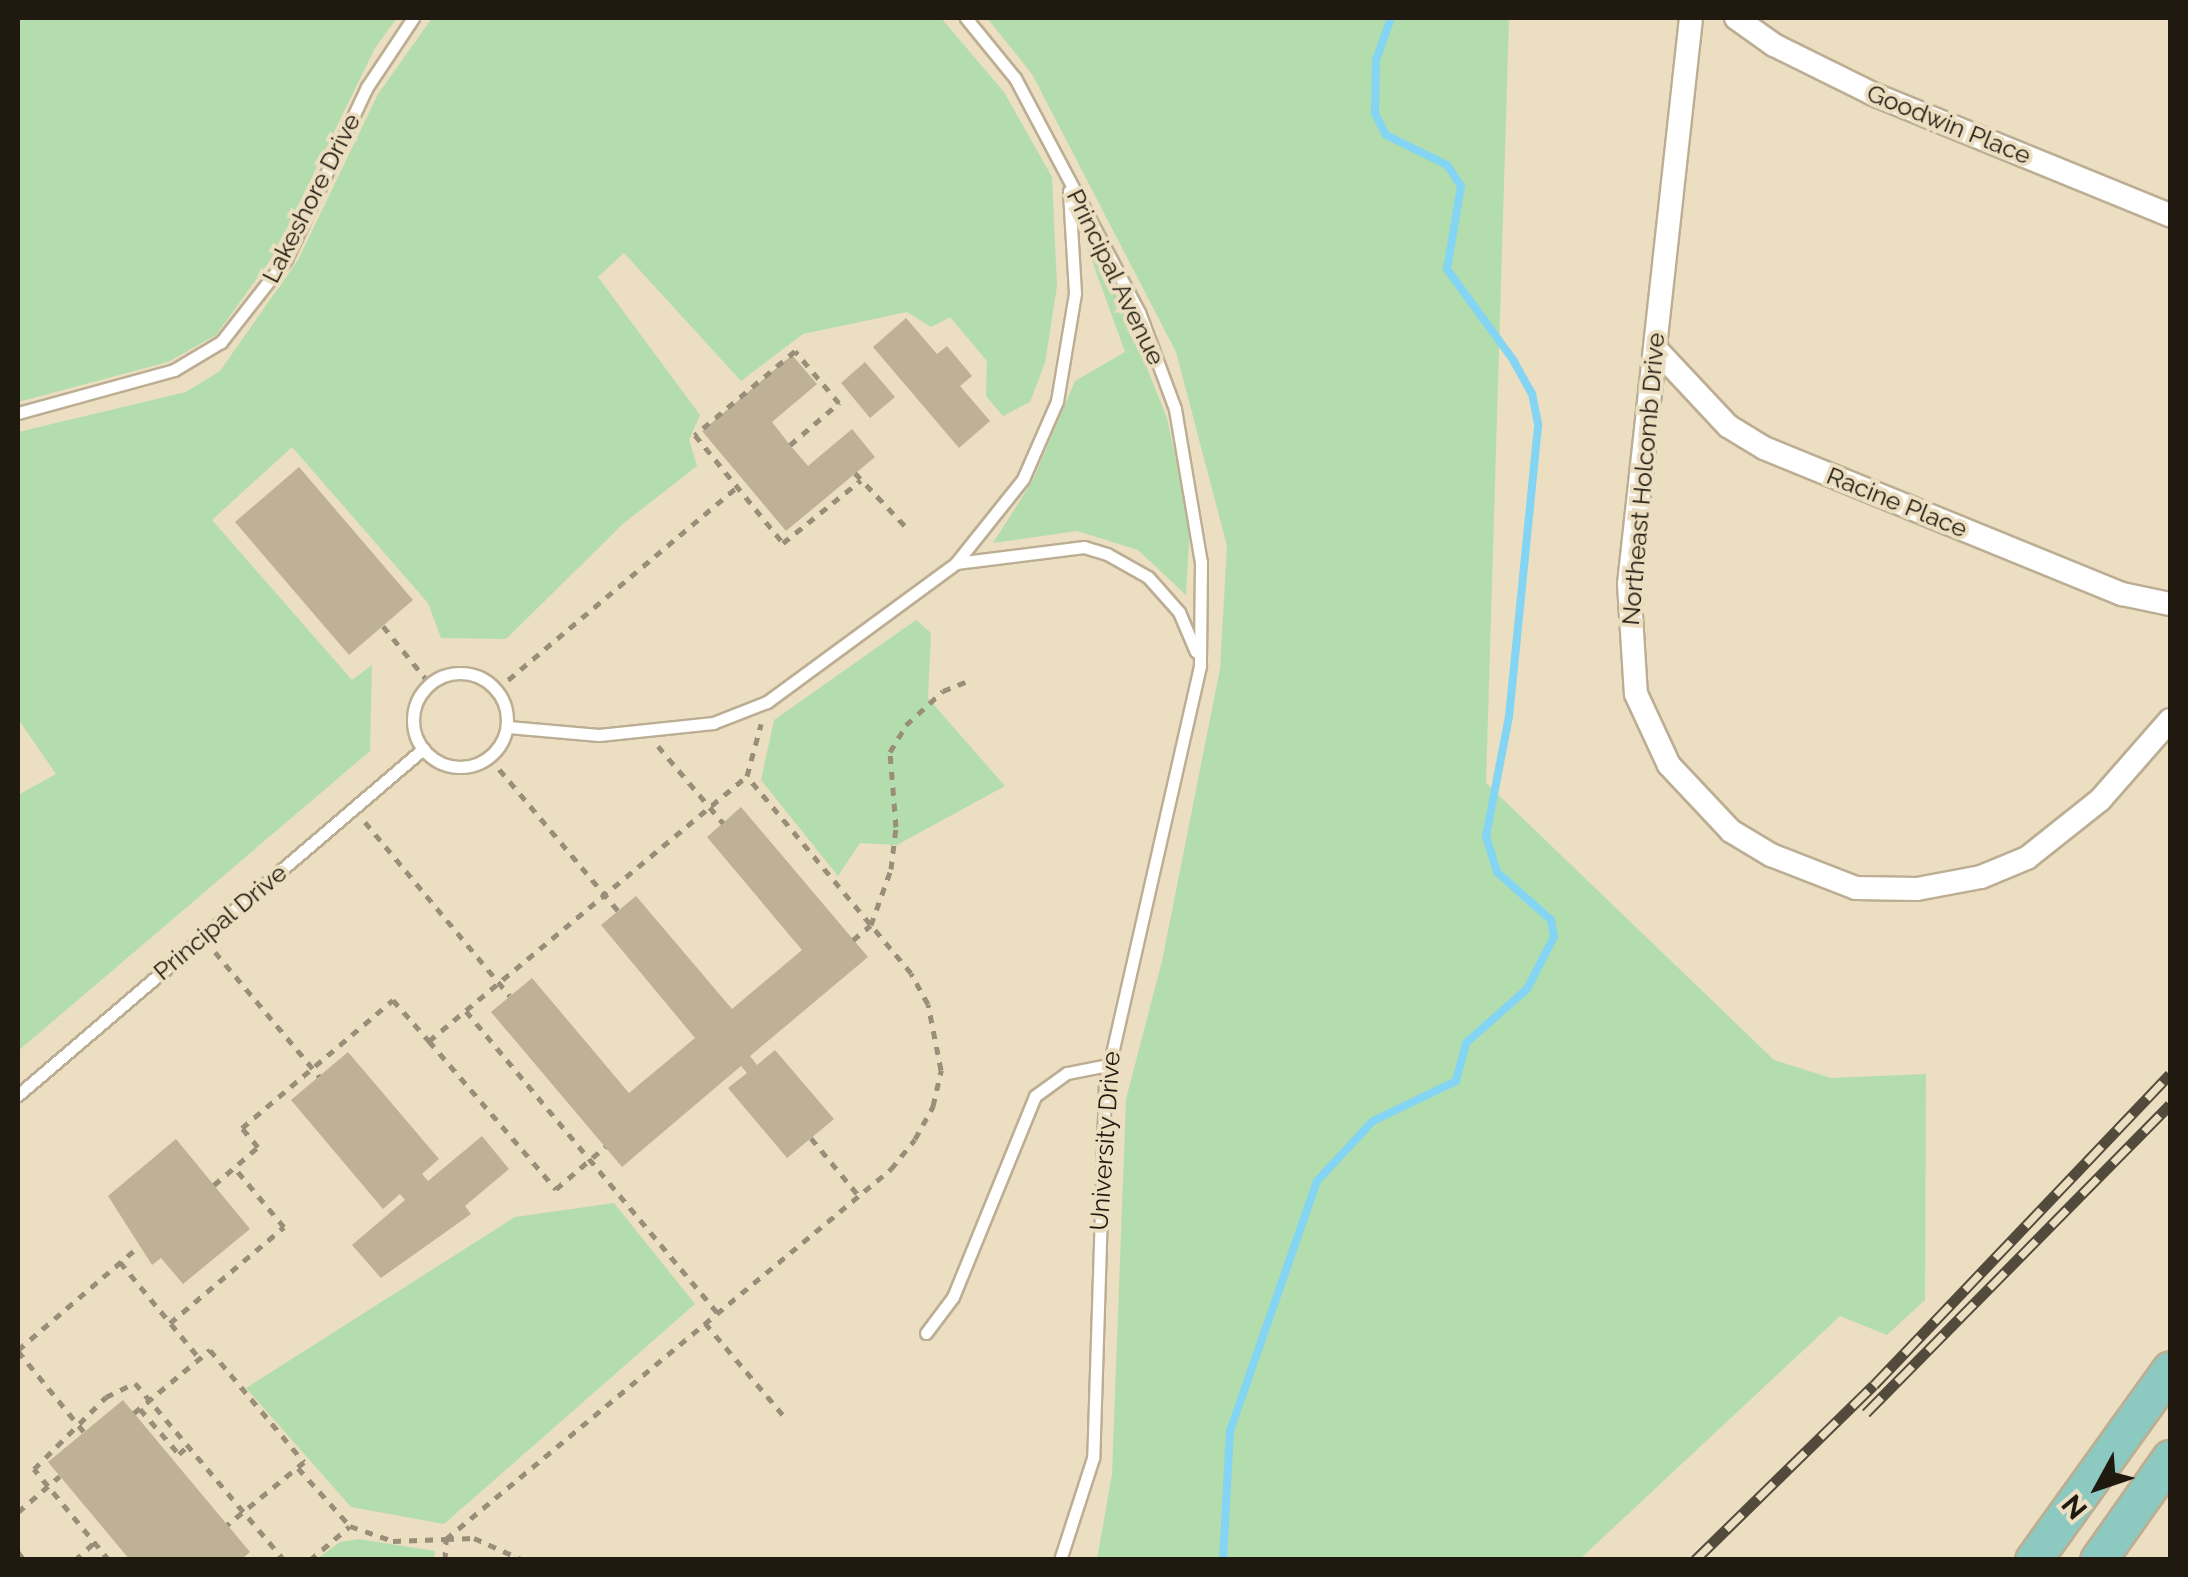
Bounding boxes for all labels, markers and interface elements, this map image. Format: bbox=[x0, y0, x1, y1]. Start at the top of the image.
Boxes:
street label: Goodwin Place bbox=[1863, 77, 2035, 171]
street label: Lakeshore Drive bbox=[255, 108, 367, 288]
street label: Principal Avenue bbox=[1060, 183, 1172, 371]
street label: Northeast Holcomb Drive bbox=[1615, 331, 1671, 627]
street label: Racine Place bbox=[1822, 460, 1972, 544]
street label: Principal Drive bbox=[147, 857, 293, 987]
street label: University Drive bbox=[1084, 1050, 1126, 1232]
north arrow bbox=[2048, 1437, 2148, 1537]
text: N bbox=[2055, 1488, 2094, 1525]

